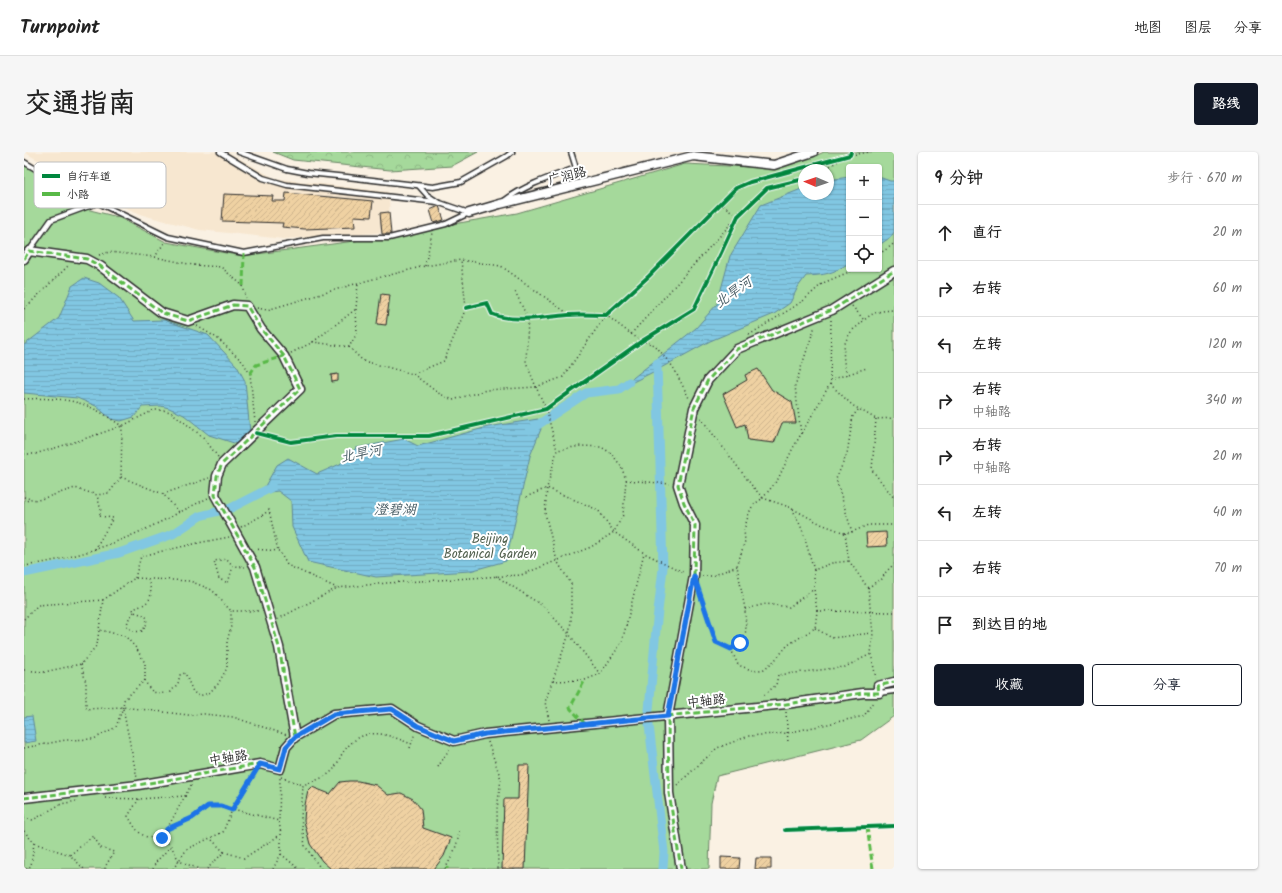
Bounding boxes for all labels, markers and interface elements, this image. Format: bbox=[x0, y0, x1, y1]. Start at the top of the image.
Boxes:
text: Turnpoint bbox=[20, 13, 100, 43]
text: 地图 bbox=[1134, 17, 1162, 39]
text: 图层 bbox=[1184, 17, 1212, 39]
text: 分享 bbox=[1234, 17, 1262, 39]
text: 交通指南 bbox=[24, 82, 136, 127]
button: 路线 bbox=[1194, 83, 1258, 125]
legend bbox=[34, 162, 166, 208]
street label: 广润路 bbox=[546, 162, 589, 191]
north arrow bbox=[798, 164, 834, 200]
map controls bbox=[846, 164, 882, 272]
button: + bbox=[846, 164, 882, 200]
text: 9 分钟 bbox=[934, 165, 983, 192]
text: 自行车道 bbox=[67, 168, 111, 186]
text: 步行 · 670 m bbox=[1167, 168, 1242, 189]
text: 小路 bbox=[67, 186, 89, 204]
button: − bbox=[846, 200, 882, 236]
text: 直行 bbox=[972, 221, 1002, 245]
icon: ahead bbox=[934, 222, 956, 244]
text: 20 m bbox=[1212, 222, 1242, 243]
button: locate bbox=[846, 236, 882, 272]
water label: 北旱河 bbox=[710, 271, 759, 314]
text: 右转 bbox=[972, 277, 1002, 301]
icon: right bbox=[934, 278, 956, 300]
text: 60 m bbox=[1213, 278, 1242, 299]
text: 左转 bbox=[972, 333, 1002, 357]
icon: left bbox=[934, 334, 956, 356]
text: 120 m bbox=[1208, 334, 1242, 355]
text: 右转 bbox=[972, 378, 1002, 402]
icon: right bbox=[934, 390, 956, 412]
text: 340 m bbox=[1205, 390, 1242, 411]
text: 中轴路 bbox=[972, 402, 1011, 423]
text: 右转 bbox=[972, 434, 1002, 458]
water label: 北旱河 bbox=[338, 439, 386, 469]
icon: right bbox=[934, 446, 956, 468]
text: 20 m bbox=[1212, 446, 1242, 467]
text: 中轴路 bbox=[972, 458, 1011, 479]
water label: 澄碧湖 bbox=[374, 499, 418, 521]
text: 左转 bbox=[972, 501, 1002, 525]
icon: left bbox=[934, 502, 956, 524]
text: 40 m bbox=[1213, 502, 1242, 523]
park label: Beijing Botanical Garden bbox=[443, 529, 537, 565]
text: 右转 bbox=[972, 557, 1002, 581]
icon: right bbox=[934, 558, 956, 580]
text: 70 m bbox=[1214, 558, 1242, 579]
text: 到达目的地 bbox=[972, 613, 1047, 637]
icon: arrive bbox=[934, 614, 956, 636]
route start bbox=[731, 634, 749, 652]
button: 收藏 bbox=[934, 664, 1084, 706]
button: 分享 bbox=[1092, 664, 1242, 706]
street label: 中轴路 bbox=[686, 689, 727, 714]
street label: 中轴路 bbox=[207, 745, 249, 772]
route end bbox=[153, 829, 171, 847]

